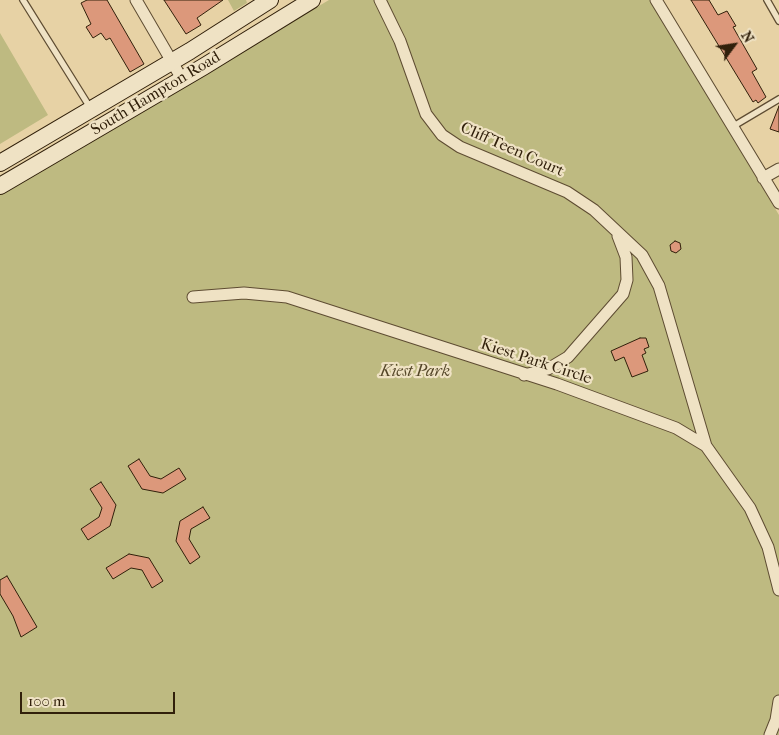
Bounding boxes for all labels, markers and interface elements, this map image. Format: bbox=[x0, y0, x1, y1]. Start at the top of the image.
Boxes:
north arrow bbox=[709, 20, 759, 70]
text: N bbox=[737, 28, 757, 46]
street label: South Hampton Road bbox=[88, 48, 224, 140]
street label: Cliff Teen Court bbox=[457, 119, 567, 181]
street label: Kiest Park Circle bbox=[478, 335, 594, 389]
park label: Kiest Park bbox=[380, 362, 450, 382]
scale bar bbox=[22, 682, 178, 714]
text: 100 m bbox=[28, 692, 66, 710]

